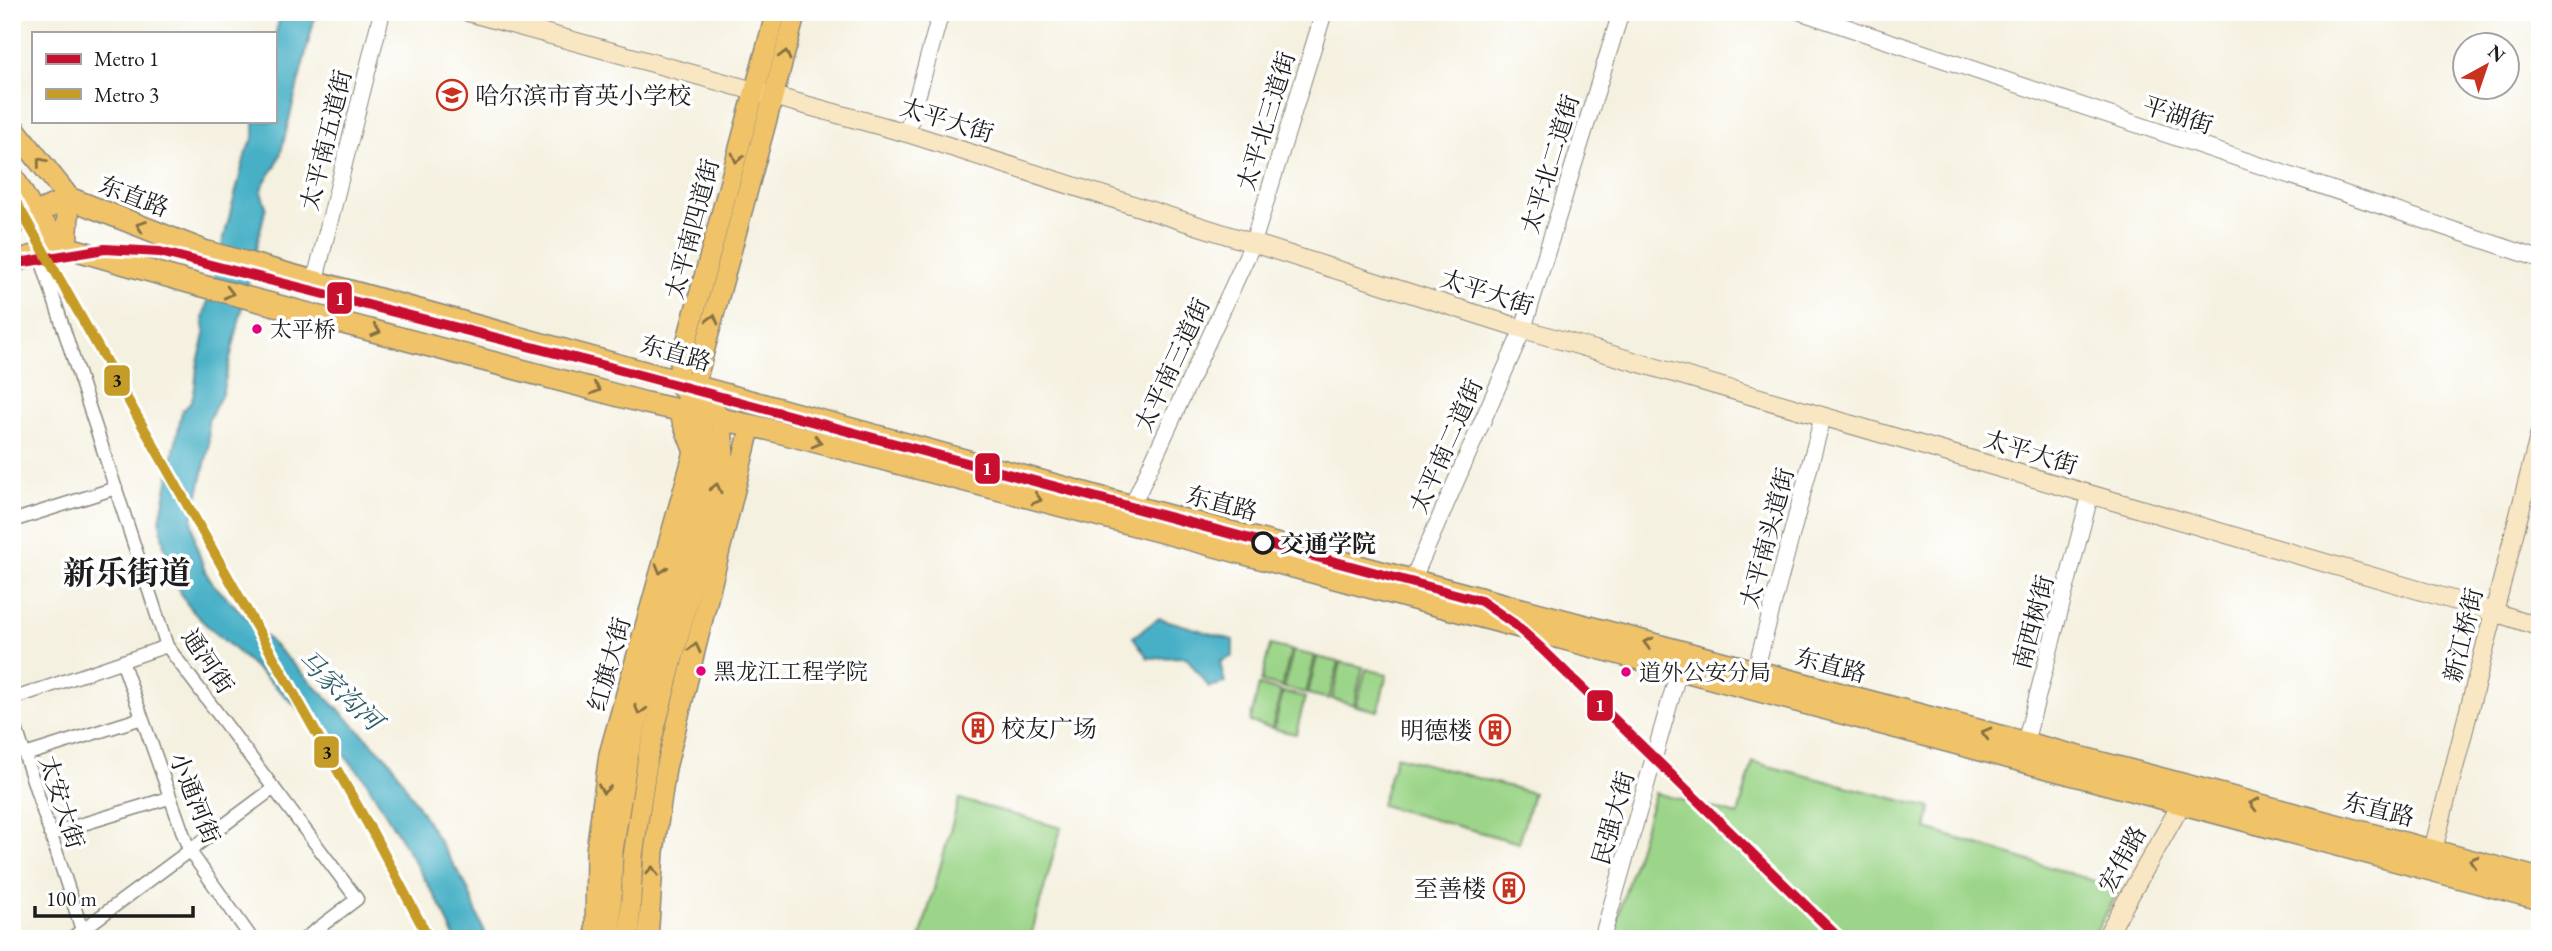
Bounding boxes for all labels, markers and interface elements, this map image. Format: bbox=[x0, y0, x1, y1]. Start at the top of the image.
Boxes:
legend bbox=[32, 32, 276, 122]
north arrow bbox=[2450, 32, 2520, 102]
text: N bbox=[2483, 39, 2511, 68]
text: Metro 1 bbox=[94, 45, 159, 72]
street label: 太平北三道街 bbox=[1230, 48, 1302, 194]
one-way arrow bbox=[777, 49, 791, 61]
street label: 太平南五道街 bbox=[294, 66, 358, 214]
school or university icon: 哈尔滨市育英小学校 bbox=[435, 78, 469, 112]
place label: 哈尔滨市育英小学校 bbox=[475, 80, 691, 111]
text: Metro 3 bbox=[94, 81, 159, 108]
street label: 平湖街 bbox=[2139, 89, 2217, 141]
street label: 太平大街 bbox=[897, 91, 997, 149]
street label: 太平北二道街 bbox=[1514, 91, 1586, 237]
one-way arrow bbox=[730, 152, 745, 164]
street label: 太平南四道街 bbox=[658, 155, 726, 303]
one-way arrow bbox=[36, 158, 49, 170]
street label: 东直路 bbox=[95, 169, 173, 223]
one-way arrow bbox=[135, 221, 147, 235]
street label: 太平大街 bbox=[1437, 262, 1537, 322]
line badge: 1 bbox=[326, 281, 353, 315]
one-way arrow bbox=[223, 285, 235, 299]
text: 1 bbox=[335, 286, 345, 311]
street label: 太平南三道街 bbox=[1128, 293, 1216, 437]
one-way arrow bbox=[705, 313, 719, 325]
place label: 太平桥 bbox=[270, 315, 336, 344]
marker: 太平桥 bbox=[250, 322, 264, 336]
one-way arrow bbox=[370, 323, 382, 337]
street label: 东直路 bbox=[637, 328, 715, 378]
line badge: 3 bbox=[103, 364, 131, 397]
text: 3 bbox=[112, 368, 122, 393]
street label: 太平南二道街 bbox=[1403, 374, 1489, 518]
one-way arrow bbox=[590, 381, 602, 395]
street label: 太平大街 bbox=[1981, 423, 2081, 481]
one-way arrow bbox=[811, 434, 823, 448]
line badge: 1 bbox=[974, 452, 1001, 485]
text: 1 bbox=[982, 456, 992, 481]
street label: 太平南头道街 bbox=[1733, 464, 1801, 612]
street label: 东直路 bbox=[1183, 479, 1261, 527]
one-way arrow bbox=[708, 482, 722, 494]
one-way arrow bbox=[1031, 491, 1043, 505]
place label: 交通学院 bbox=[1280, 528, 1376, 559]
marker: 交通学院 bbox=[1252, 532, 1274, 554]
district label: 新乐街道 bbox=[63, 552, 191, 594]
one-way arrow bbox=[655, 563, 670, 575]
street label: 南西树街 bbox=[2006, 572, 2060, 672]
street label: 新江桥街 bbox=[2436, 585, 2490, 685]
street label: 红旗大街 bbox=[581, 614, 637, 714]
street label: 通河街 bbox=[175, 622, 241, 700]
one-way arrow bbox=[1642, 637, 1654, 651]
street label: 东直路 bbox=[1792, 641, 1870, 689]
water label: 马家沟河 bbox=[290, 642, 393, 741]
one-way arrow bbox=[687, 642, 701, 654]
place label: 黑龙江工程学院 bbox=[714, 657, 868, 686]
place label: 道外公安分局 bbox=[1639, 658, 1771, 687]
marker: 黑龙江工程学院 bbox=[694, 664, 708, 678]
marker: 道外公安分局 bbox=[1619, 665, 1633, 679]
line badge: 1 bbox=[1586, 689, 1614, 722]
text: 1 bbox=[1595, 693, 1605, 718]
one-way arrow bbox=[634, 704, 648, 716]
building icon: 校友广场 bbox=[961, 711, 995, 745]
place label: 校友广场 bbox=[1001, 713, 1097, 744]
building icon: 明德楼 bbox=[1478, 713, 1512, 747]
place label: 明德楼 bbox=[1400, 715, 1472, 746]
one-way arrow bbox=[1981, 727, 1993, 741]
line badge: 3 bbox=[313, 735, 340, 769]
text: 3 bbox=[322, 740, 332, 765]
street label: 小通河街 bbox=[163, 748, 227, 848]
street label: 太安大街 bbox=[32, 752, 92, 852]
street label: 民强大街 bbox=[1585, 768, 1641, 868]
one-way arrow bbox=[597, 783, 612, 795]
street label: 东直路 bbox=[2340, 785, 2418, 833]
one-way arrow bbox=[2248, 798, 2260, 812]
street label: 宏伟路 bbox=[2091, 820, 2153, 898]
one-way arrow bbox=[2468, 855, 2480, 869]
one-way arrow bbox=[644, 865, 659, 876]
building icon: 至善楼 bbox=[1492, 871, 1526, 905]
place label: 至善楼 bbox=[1414, 873, 1486, 904]
scale bar bbox=[35, 874, 192, 918]
text: 100 m bbox=[46, 885, 97, 912]

